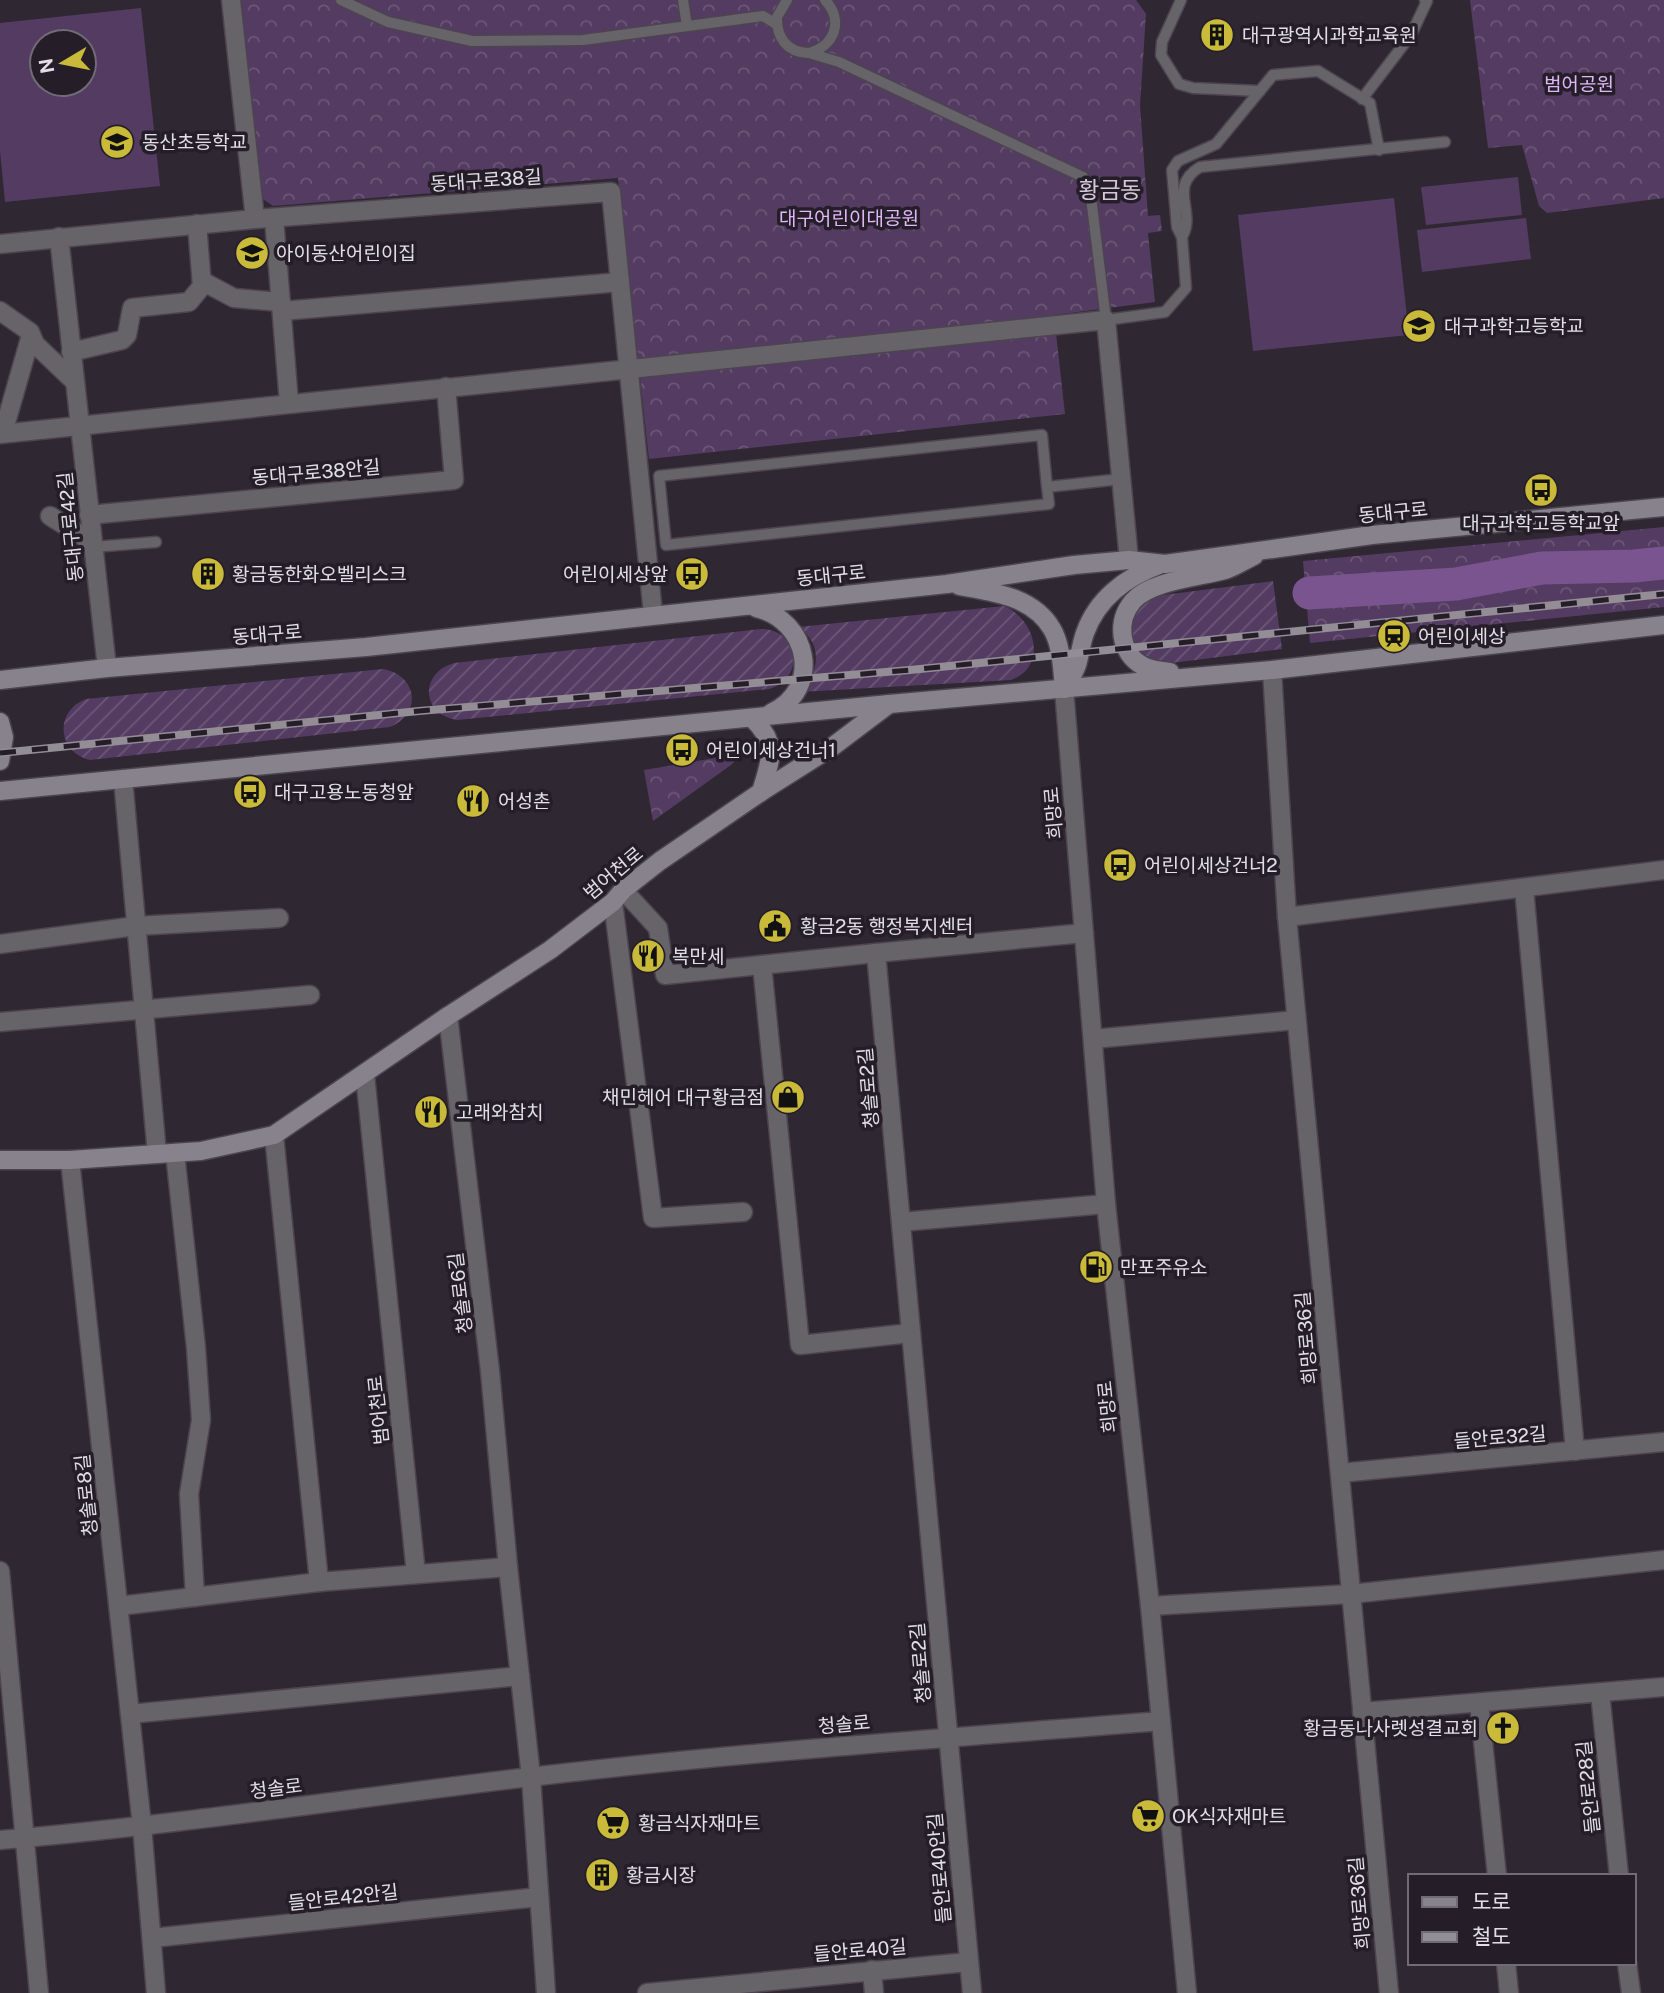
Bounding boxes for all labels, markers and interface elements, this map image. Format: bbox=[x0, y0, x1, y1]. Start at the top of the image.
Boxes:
building icon: 대구광역시과학교육원 bbox=[1198, 16, 1236, 54]
place label: 대구광역시과학교육원 bbox=[1242, 24, 1417, 46]
north arrow bbox=[28, 28, 98, 98]
text: N bbox=[34, 57, 58, 75]
park label: 범어공원 bbox=[1544, 73, 1614, 95]
school or university icon: 동산초등학교 bbox=[98, 123, 136, 161]
place label: 동산초등학교 bbox=[142, 131, 247, 153]
street label: 동대구로38길 bbox=[430, 165, 542, 195]
district label: 황금동 bbox=[1078, 176, 1142, 203]
park label: 대구어린이대공원 bbox=[779, 207, 919, 229]
school or university icon: 아이동산어린이집 bbox=[233, 234, 271, 272]
place label: 아이동산어린이집 bbox=[276, 242, 416, 264]
school or university icon: 대구과학고등학교 bbox=[1400, 307, 1438, 345]
place label: 대구과학고등학교 bbox=[1444, 315, 1584, 337]
street label: 동대구로38안길 bbox=[251, 455, 381, 489]
street label: 동대구로42길 bbox=[53, 471, 87, 583]
bus stop icon: 대구과학고등학교앞 bbox=[1522, 471, 1560, 509]
street label: 동대구로 bbox=[1357, 497, 1429, 527]
place label: 대구과학고등학교앞 bbox=[1462, 512, 1620, 534]
building icon: 황금동한화오벨리스크 bbox=[189, 555, 227, 593]
bus stop icon: 어린이세상앞 bbox=[673, 555, 711, 593]
street label: 동대구로 bbox=[795, 560, 867, 590]
place label: 황금동한화오벨리스크 bbox=[232, 563, 407, 585]
place label: 어린이세상앞 bbox=[563, 563, 669, 585]
station icon: 어린이세상 bbox=[1375, 617, 1413, 655]
street label: 동대구로 bbox=[231, 620, 303, 648]
place label: 어린이세상 bbox=[1418, 625, 1505, 647]
bus stop icon: 어린이세상건너1 bbox=[663, 731, 701, 769]
place label: 어린이세상건너1 bbox=[706, 739, 836, 761]
bus stop icon: 대구고용노동청앞 bbox=[231, 773, 269, 811]
place label: 대구고용노동청앞 bbox=[274, 781, 414, 803]
restaurant icon: 어성촌 bbox=[454, 782, 492, 820]
street label: 희망로 bbox=[1040, 786, 1066, 840]
place label: 어성촌 bbox=[498, 790, 550, 812]
street label: 범어천로 bbox=[579, 842, 647, 904]
bus stop icon: 어린이세상건너2 bbox=[1101, 846, 1139, 884]
place label: 어린이세상건너2 bbox=[1144, 854, 1278, 876]
public building icon: 황금2동 행정복지센터 bbox=[756, 907, 794, 945]
place label: 황금2동 행정복지센터 bbox=[800, 915, 973, 937]
restaurant icon: 복만세 bbox=[629, 937, 667, 975]
place label: 복만세 bbox=[672, 945, 724, 967]
street label: 청솔로2길 bbox=[854, 1047, 882, 1129]
shop icon: 채민헤어 대구황금점 bbox=[769, 1078, 807, 1116]
place label: 채민헤어 대구황금점 bbox=[602, 1086, 764, 1108]
restaurant icon: 고래와참치 bbox=[412, 1093, 450, 1131]
place label: 고래와참치 bbox=[456, 1101, 543, 1123]
fuel station icon: 만포주유소 bbox=[1077, 1248, 1115, 1286]
street label: 청솔로6길 bbox=[444, 1251, 476, 1335]
place label: 만포주유소 bbox=[1120, 1256, 1207, 1278]
street label: 희망로36길 bbox=[1291, 1290, 1321, 1386]
street label: 범어천로 bbox=[363, 1374, 393, 1446]
street label: 희망로 bbox=[1093, 1380, 1121, 1434]
street label: 들안로32길 bbox=[1453, 1422, 1547, 1452]
street label: 청솔로8길 bbox=[71, 1453, 101, 1537]
street label: 청솔로2길 bbox=[906, 1622, 934, 1704]
church icon: 황금동나사렛성결교회 bbox=[1484, 1709, 1522, 1747]
street label: 청솔로 bbox=[817, 1711, 871, 1737]
place label: 황금동나사렛성결교회 bbox=[1303, 1717, 1478, 1739]
street label: 들안로28길 bbox=[1572, 1739, 1604, 1835]
street label: 청솔로 bbox=[249, 1774, 303, 1802]
supermarket icon: OK식자재마트 bbox=[1129, 1797, 1167, 1835]
supermarket icon: 황금식자재마트 bbox=[594, 1804, 632, 1842]
place label: OK식자재마트 bbox=[1172, 1805, 1286, 1827]
place label: 황금식자재마트 bbox=[638, 1812, 760, 1834]
street label: 들안로40안길 bbox=[923, 1812, 955, 1924]
street label: 희망로36길 bbox=[1344, 1855, 1374, 1951]
building icon: 황금시장 bbox=[583, 1856, 621, 1894]
place label: 황금시장 bbox=[626, 1864, 696, 1886]
legend bbox=[1408, 1874, 1636, 1965]
street label: 들안로42안길 bbox=[287, 1880, 399, 1914]
text: 도로 bbox=[1472, 1889, 1511, 1914]
text: 철도 bbox=[1472, 1924, 1511, 1949]
street label: 들안로40길 bbox=[812, 1935, 908, 1965]

